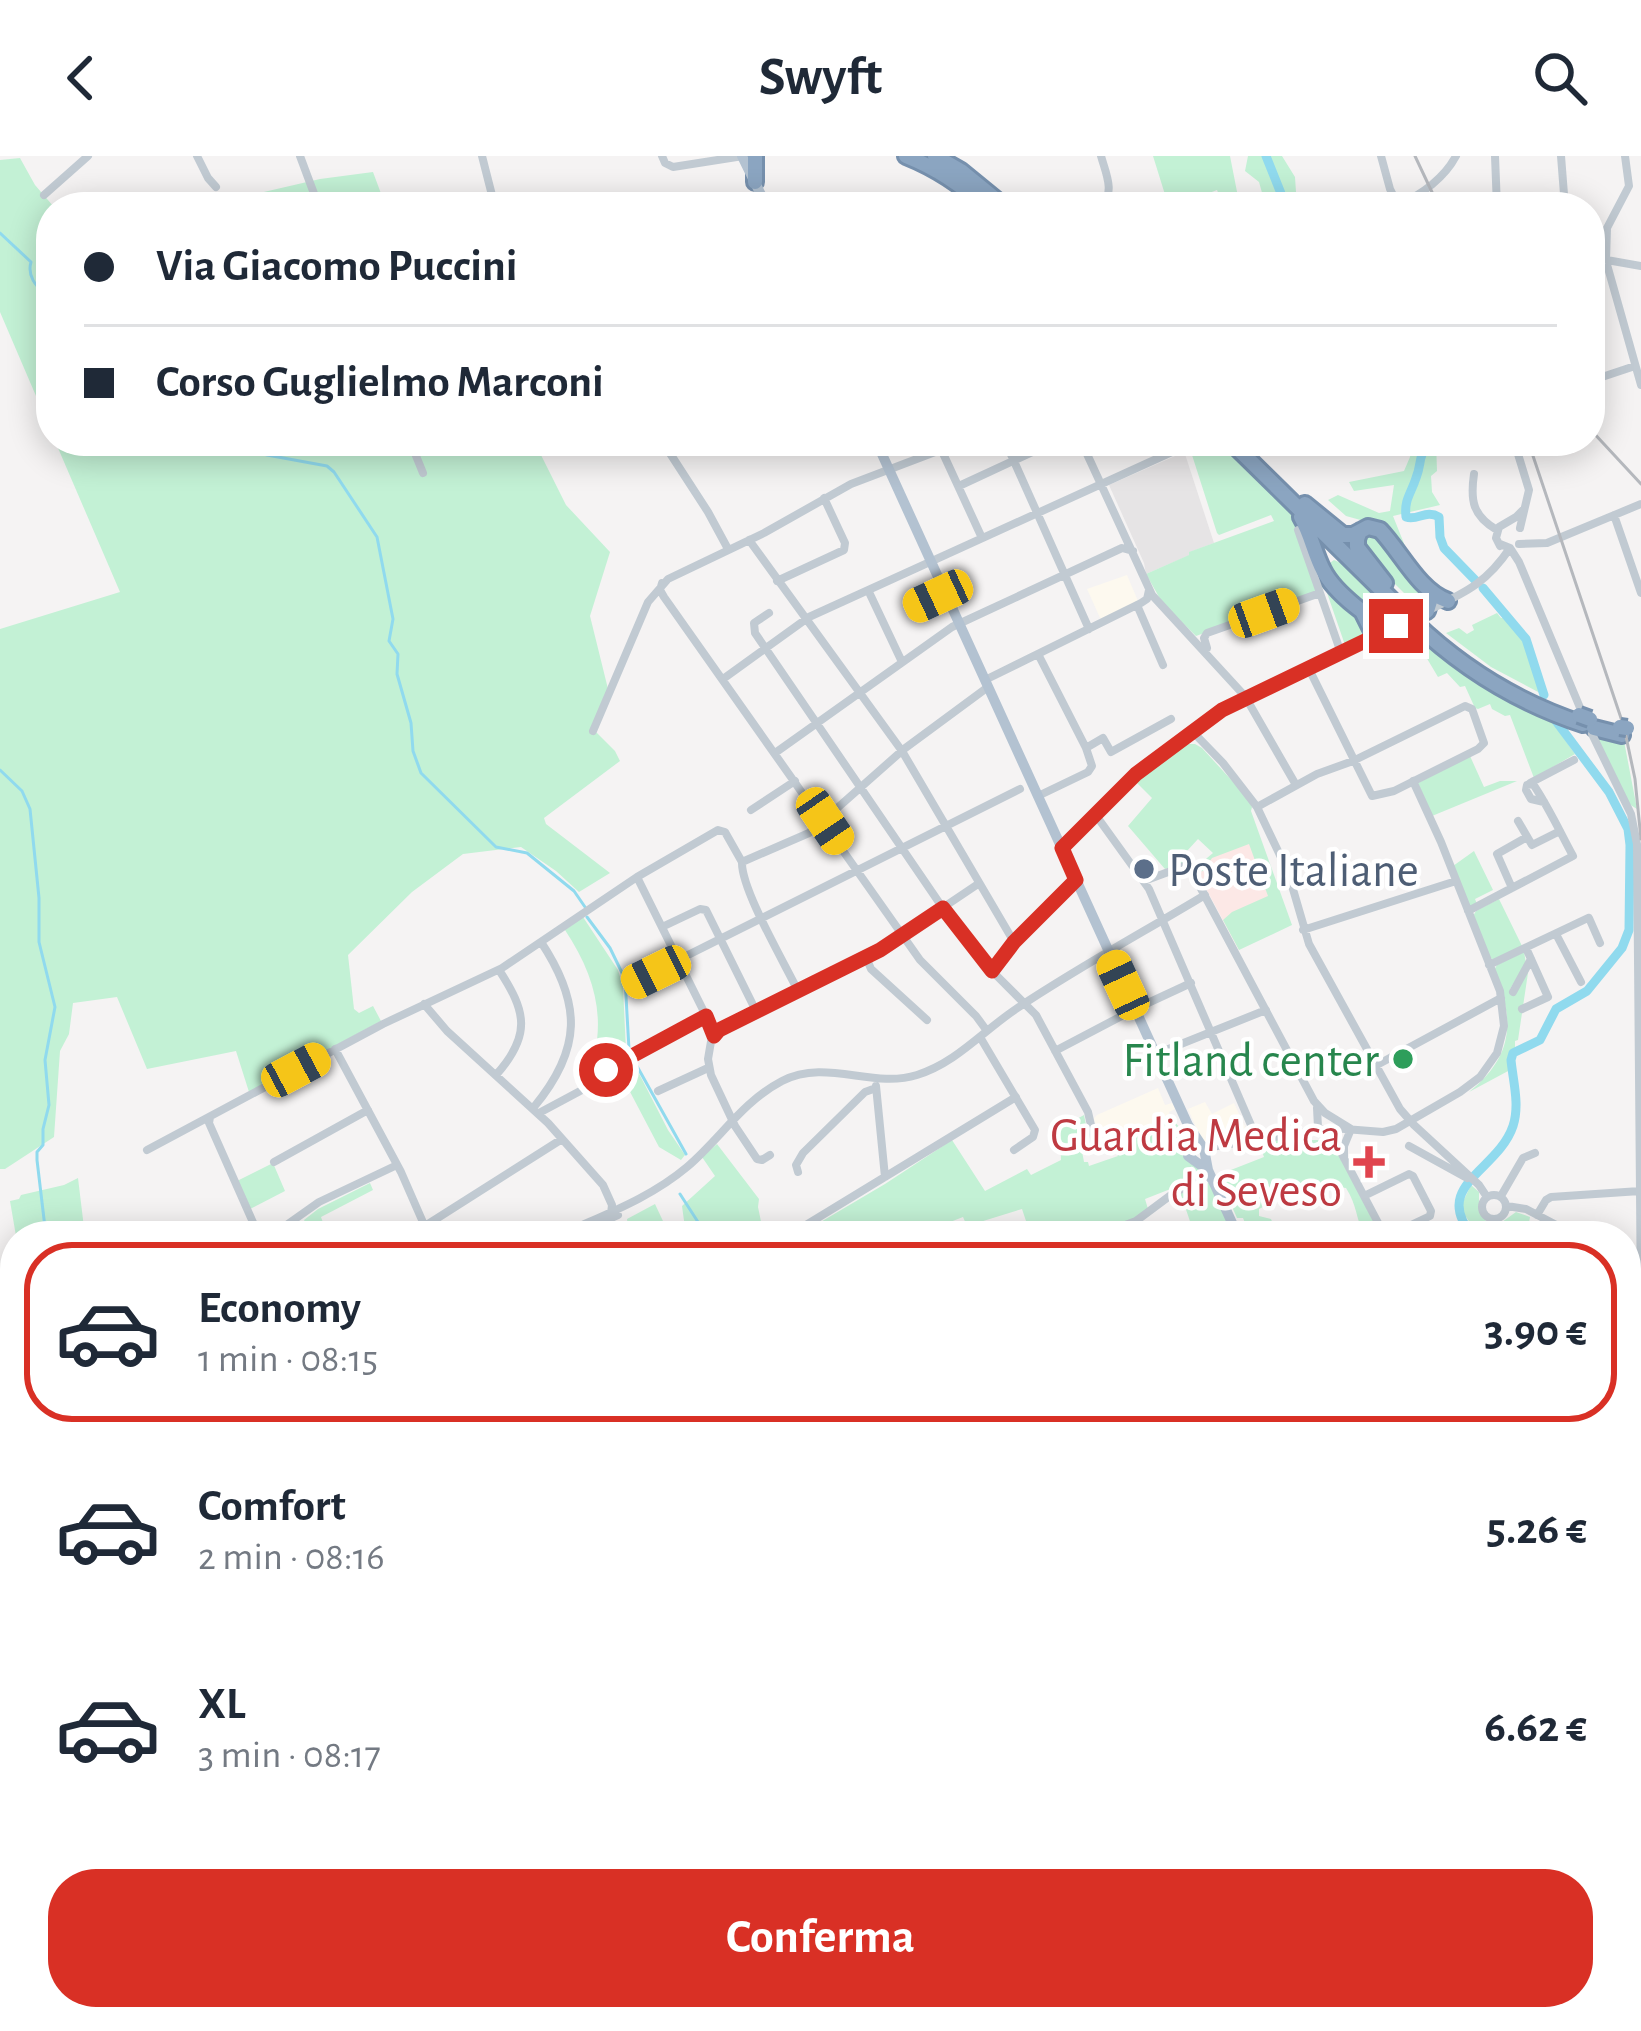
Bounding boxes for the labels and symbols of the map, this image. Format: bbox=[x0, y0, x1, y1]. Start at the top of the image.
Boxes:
car bbox=[898, 564, 978, 628]
car bbox=[1224, 584, 1304, 642]
route end bbox=[1369, 599, 1423, 653]
car bbox=[790, 781, 860, 861]
place label: Poste Italiane bbox=[1168, 848, 1419, 896]
marker: Poste Italiane bbox=[1131, 856, 1157, 882]
car bbox=[616, 940, 696, 1004]
car bbox=[1091, 945, 1155, 1025]
car bbox=[256, 1037, 336, 1103]
place label: Fitland center bbox=[1122, 1038, 1379, 1086]
route start bbox=[579, 1043, 633, 1097]
marker: Fitland center bbox=[1390, 1046, 1416, 1072]
place label: Guardia Medica di Seveso bbox=[1050, 1113, 1342, 1216]
marker: Guardia Medica di Seveso bbox=[1353, 1146, 1385, 1178]

